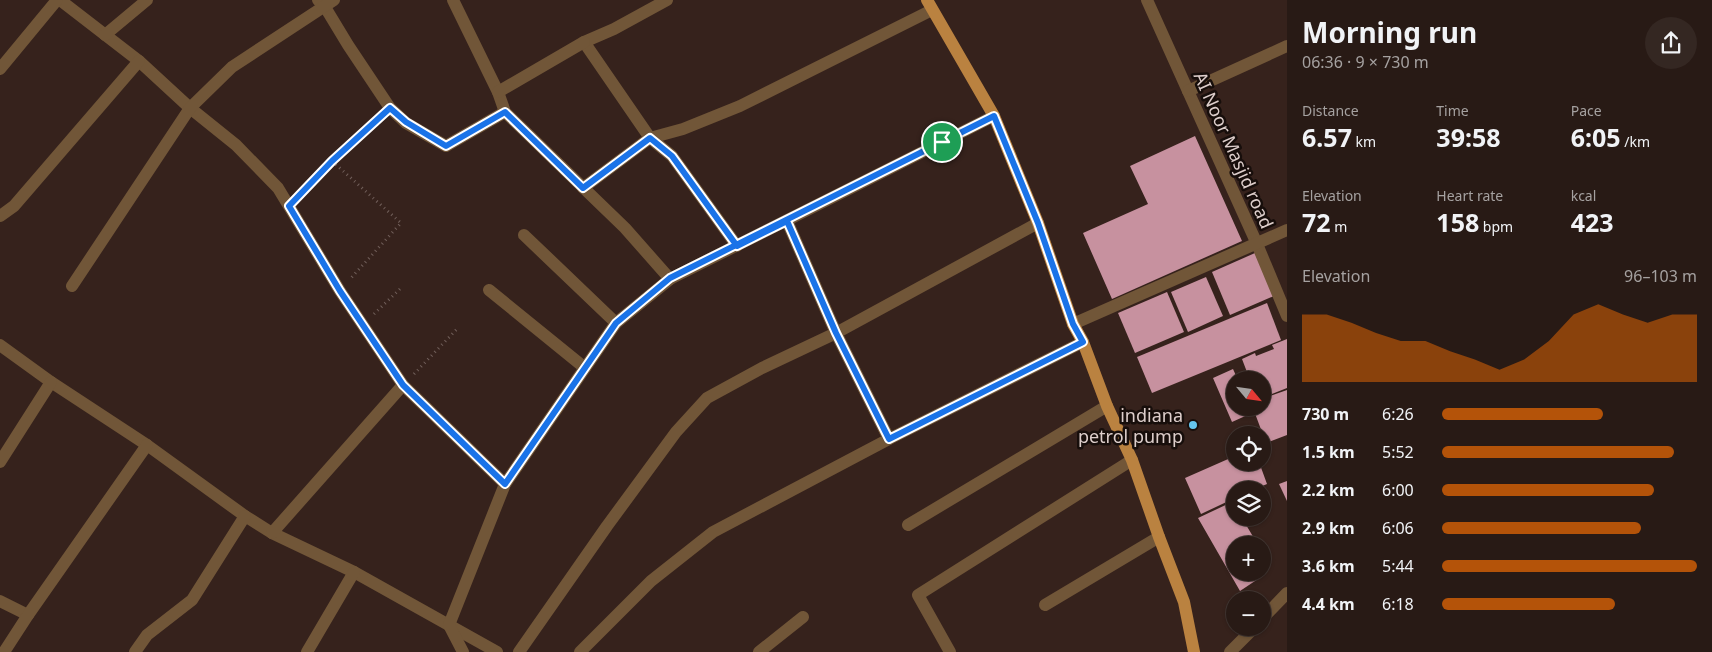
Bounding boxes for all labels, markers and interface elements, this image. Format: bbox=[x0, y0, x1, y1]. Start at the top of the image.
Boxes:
text: Morning run bbox=[1302, 13, 1477, 51]
button: share bbox=[1645, 17, 1697, 69]
text: 06:36 · 9 × 730 m bbox=[1302, 51, 1429, 73]
street label: AI Noor Masjid road bbox=[1189, 68, 1279, 232]
text: Distance bbox=[1302, 101, 1359, 120]
text: Time bbox=[1436, 101, 1469, 120]
text: Pace bbox=[1571, 101, 1602, 120]
text: 6.57 bbox=[1302, 120, 1352, 154]
text: 39:58 bbox=[1436, 120, 1501, 154]
text: 6:05 bbox=[1571, 120, 1621, 154]
pin bbox=[921, 121, 963, 163]
icon: arrive bbox=[928, 128, 956, 156]
text: km bbox=[1352, 132, 1376, 151]
text: /km bbox=[1621, 132, 1650, 151]
text: Elevation bbox=[1302, 186, 1362, 205]
text: Heart rate bbox=[1436, 186, 1503, 205]
text: kcal bbox=[1571, 186, 1596, 205]
text: 72 bbox=[1302, 205, 1331, 239]
text: 158 bbox=[1436, 205, 1479, 239]
text: 423 bbox=[1571, 205, 1614, 239]
text: m bbox=[1331, 217, 1347, 236]
text: bpm bbox=[1479, 217, 1513, 236]
text: Elevation bbox=[1302, 265, 1370, 287]
text: 96–103 m bbox=[1624, 265, 1697, 287]
north arrow bbox=[1226, 371, 1271, 416]
map controls bbox=[1226, 371, 1271, 636]
place label: indiana petrol pump bbox=[1078, 403, 1183, 448]
text: 730 m bbox=[1302, 403, 1349, 425]
text: 6:26 bbox=[1382, 403, 1414, 425]
marker: indiana petrol pump bbox=[1187, 419, 1199, 431]
button: locate bbox=[1226, 426, 1271, 471]
text: 1.5 km bbox=[1302, 441, 1354, 463]
text: 5:52 bbox=[1382, 441, 1414, 463]
text: 2.2 km bbox=[1302, 479, 1354, 501]
text: 6:00 bbox=[1382, 479, 1414, 501]
button: layers bbox=[1226, 481, 1271, 526]
text: 2.9 km bbox=[1302, 517, 1354, 539]
text: 6:06 bbox=[1382, 517, 1414, 539]
button: + bbox=[1226, 536, 1271, 581]
text: 3.6 km bbox=[1302, 555, 1354, 577]
text: 5:44 bbox=[1382, 555, 1414, 577]
button: − bbox=[1226, 591, 1271, 636]
text: 4.4 km bbox=[1302, 593, 1354, 615]
text: 6:18 bbox=[1382, 593, 1414, 615]

